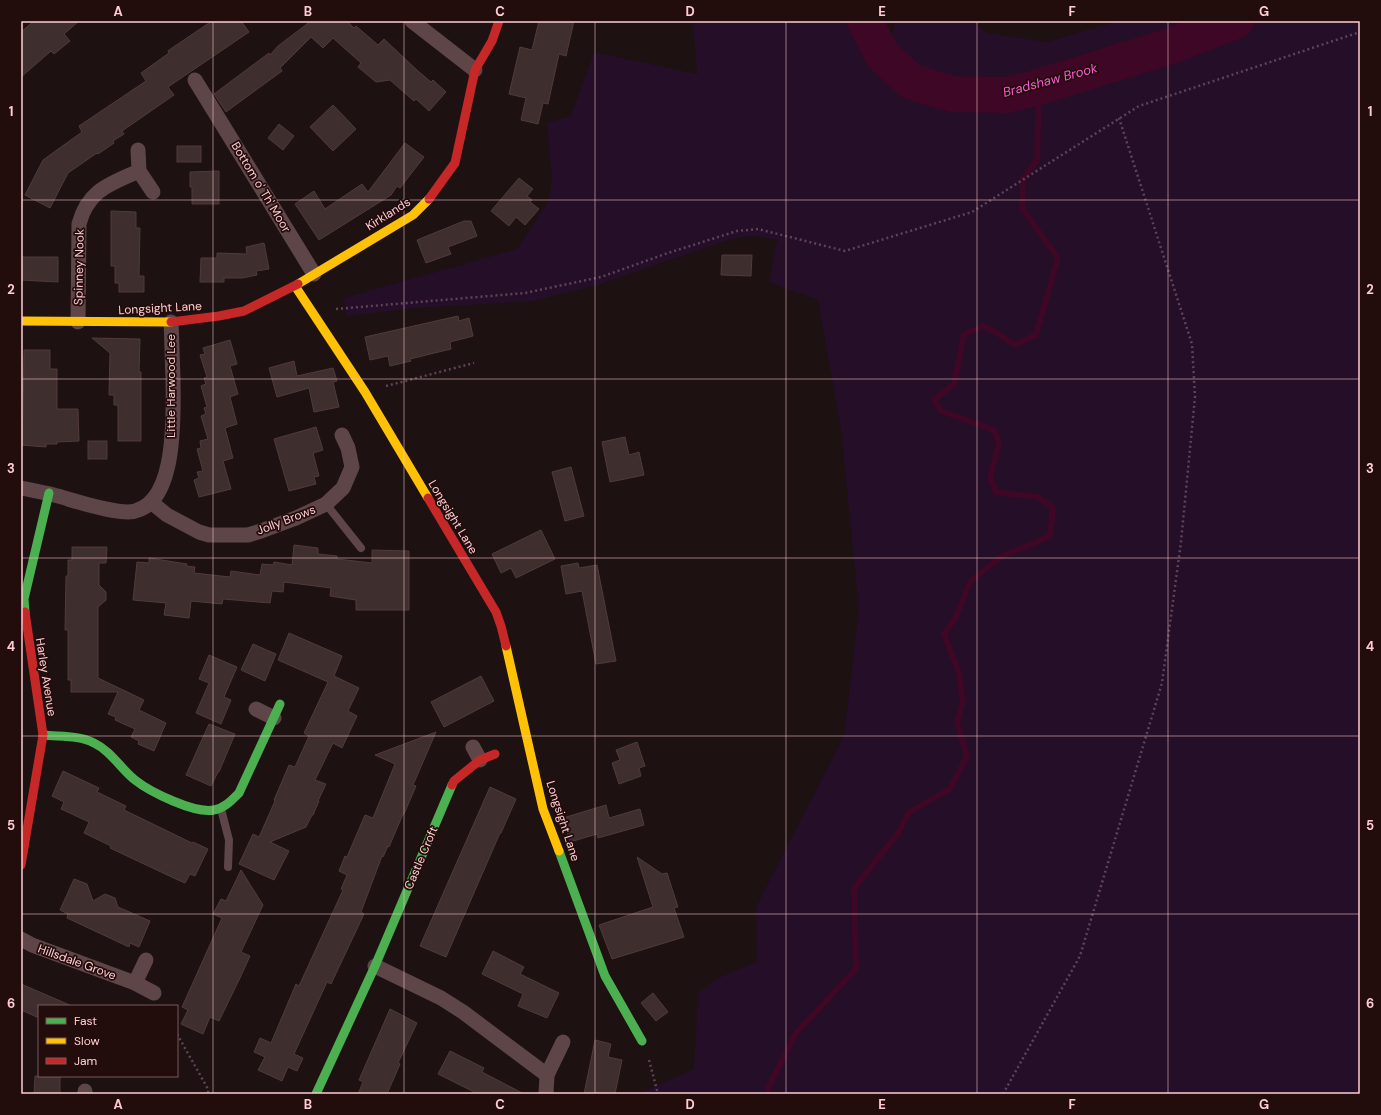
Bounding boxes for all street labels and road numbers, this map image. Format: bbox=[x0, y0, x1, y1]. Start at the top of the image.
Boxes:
street label: Bottom o' Th' Moor bbox=[228, 139, 295, 236]
street label: Kirklands bbox=[363, 194, 413, 234]
street label: Spinney Nook bbox=[70, 229, 88, 305]
street label: Longsight Lane bbox=[118, 298, 202, 318]
street label: Little Harwood Lee bbox=[163, 334, 179, 438]
street label: Longsight Lane bbox=[425, 477, 482, 557]
street label: Jolly Brows bbox=[254, 501, 318, 539]
street label: Harley Avenue bbox=[32, 637, 60, 717]
street label: Longsight Lane bbox=[542, 779, 584, 863]
street label: Castle Croft bbox=[401, 824, 442, 892]
street label: Hillsdale Grove bbox=[36, 940, 118, 984]

